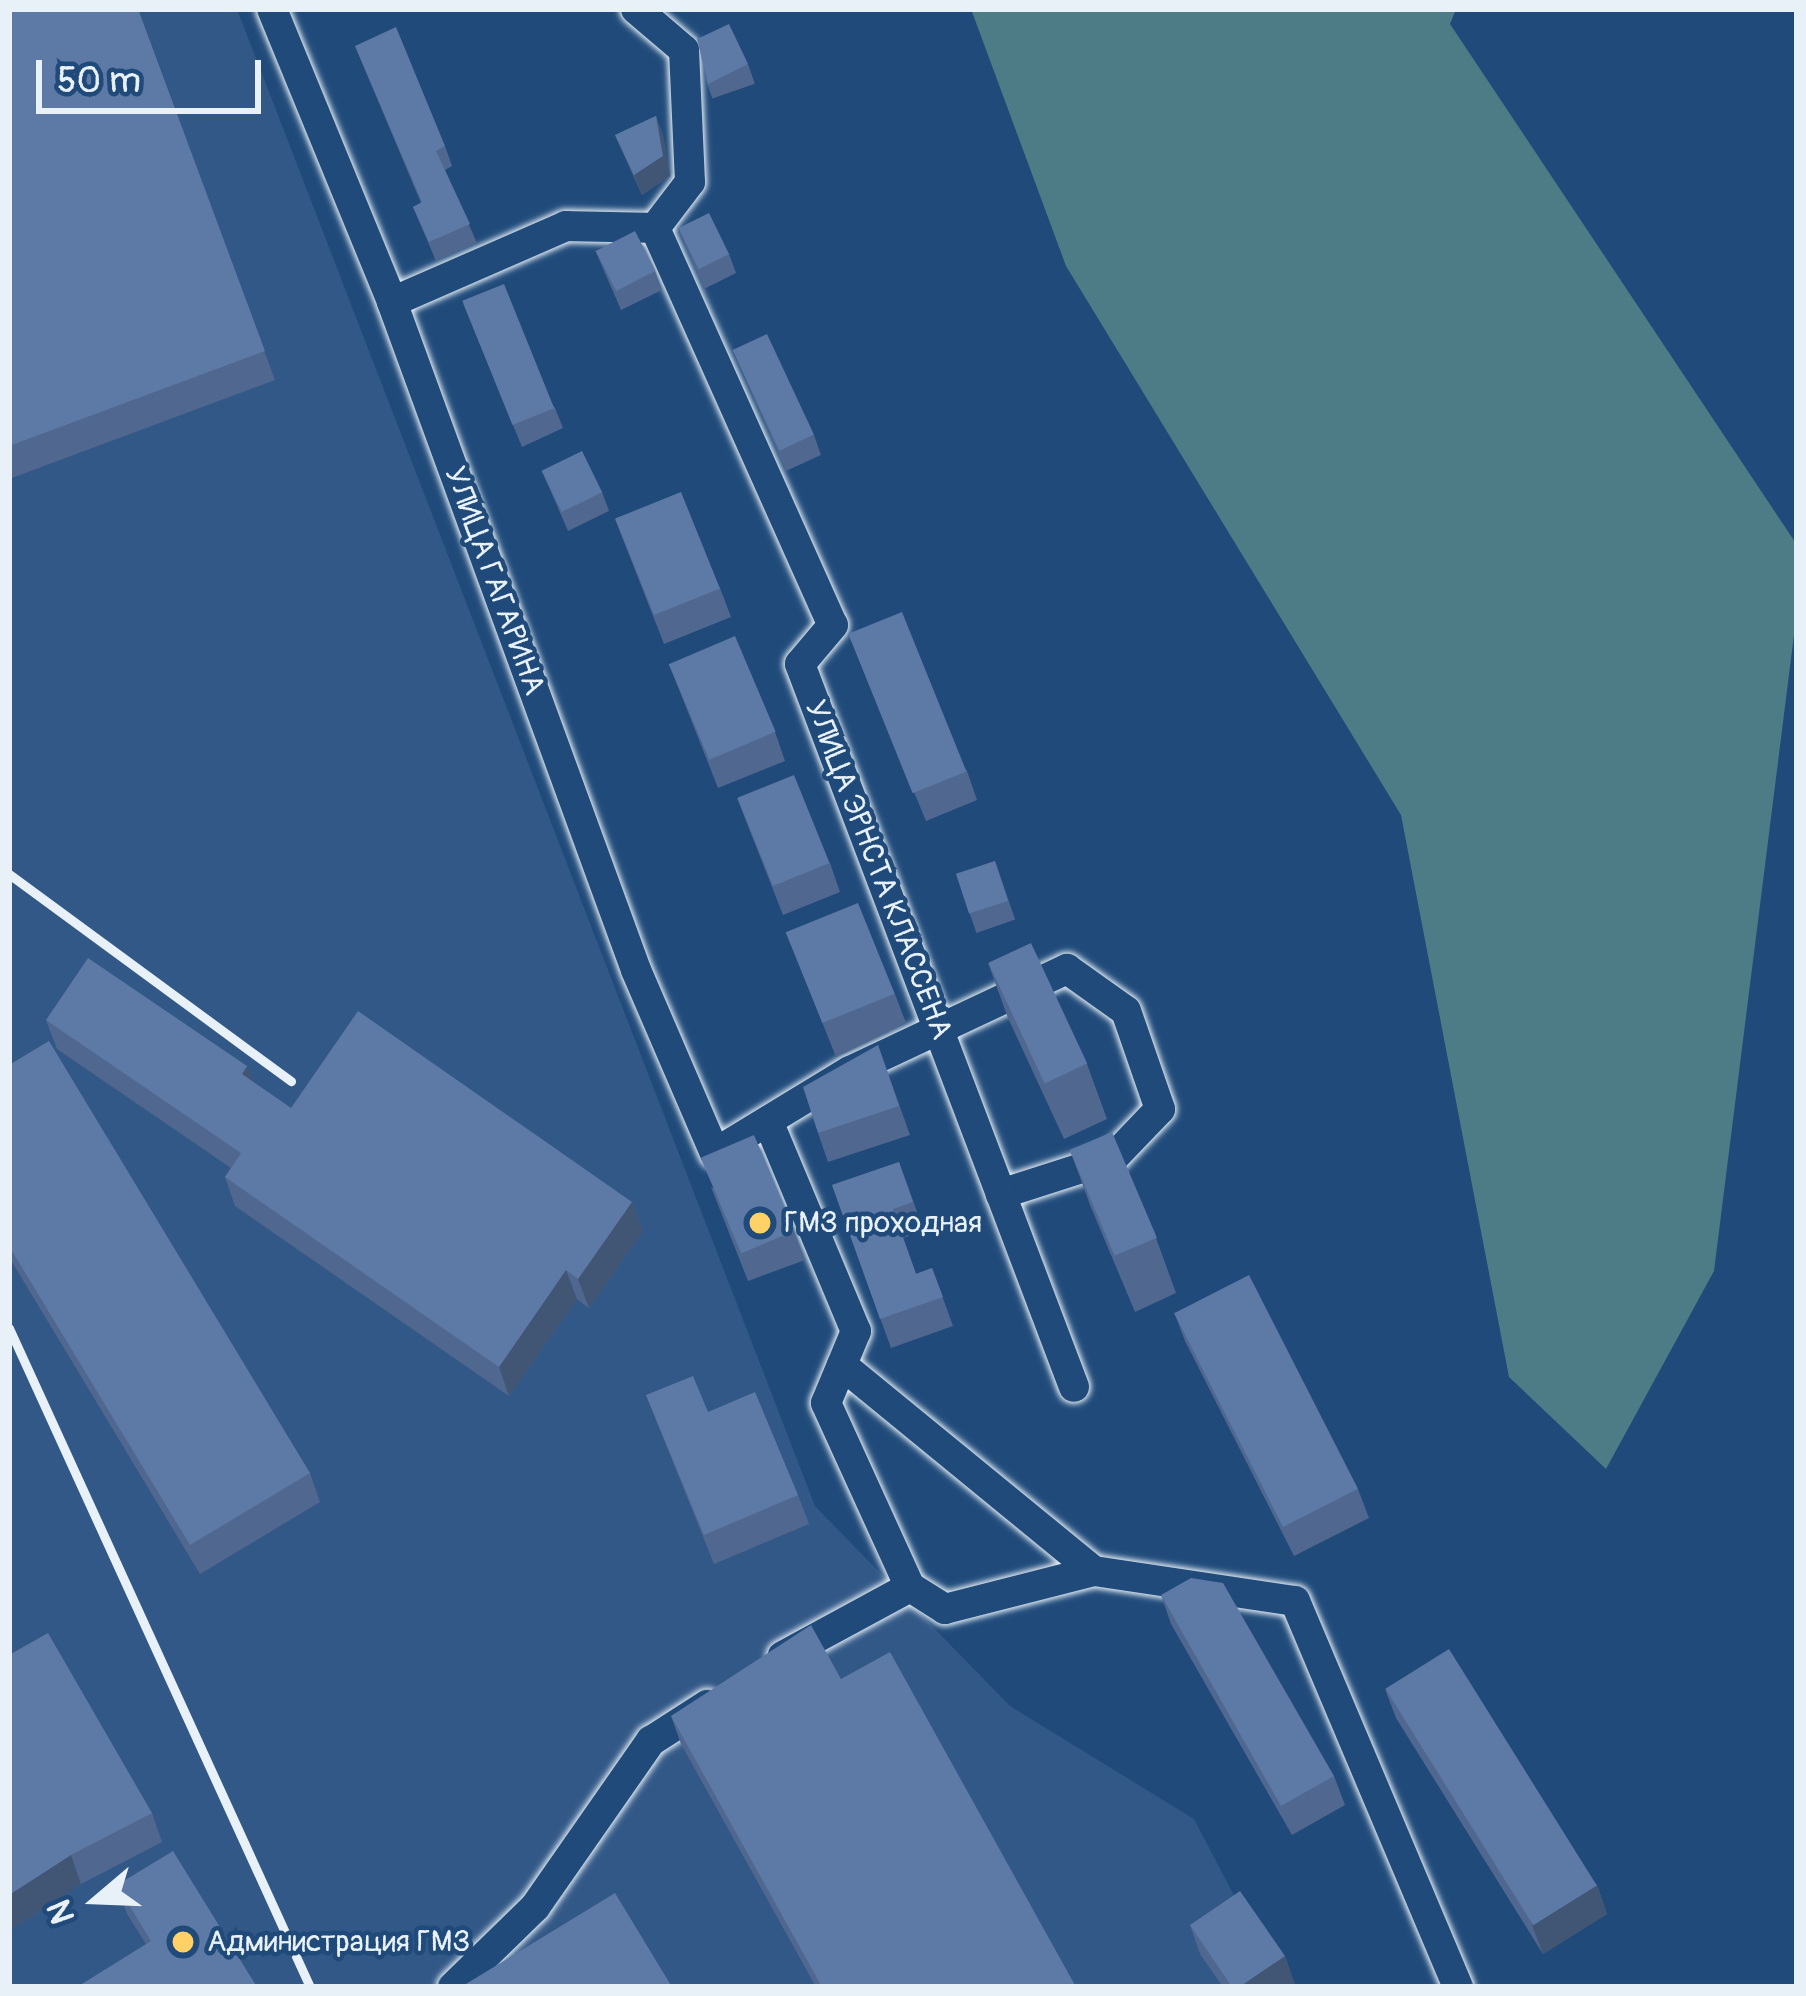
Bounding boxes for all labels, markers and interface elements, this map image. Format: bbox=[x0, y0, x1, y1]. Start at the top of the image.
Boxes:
scale bar bbox=[42, 36, 267, 110]
text: 50 m bbox=[57, 58, 141, 103]
street label: УЛИЦА ГАГАРИНА bbox=[436, 462, 552, 700]
street label: УЛИЦА ЭРНСТА КЛАССЕНА bbox=[797, 695, 959, 1045]
place label: ГМЗ проходная bbox=[784, 1205, 982, 1241]
marker: ГМЗ проходная bbox=[747, 1210, 773, 1236]
north arrow bbox=[36, 1840, 156, 1960]
text: N bbox=[38, 1895, 85, 1929]
place label: Администрация ГМЗ bbox=[207, 1924, 470, 1960]
marker: Администрация ГМЗ bbox=[170, 1929, 196, 1955]

